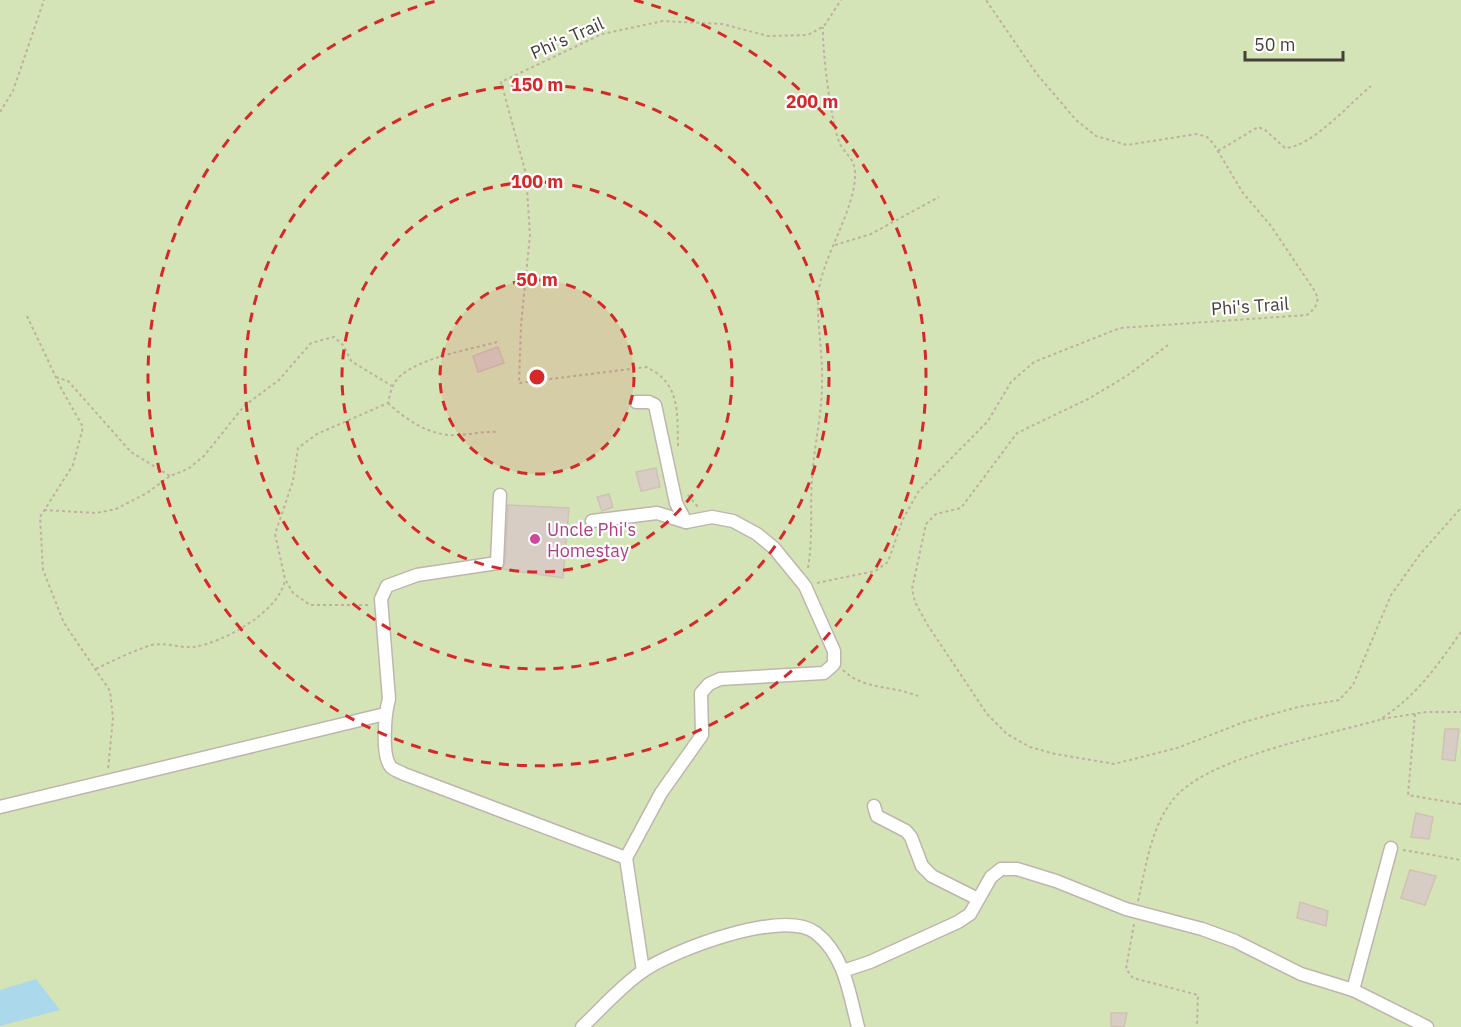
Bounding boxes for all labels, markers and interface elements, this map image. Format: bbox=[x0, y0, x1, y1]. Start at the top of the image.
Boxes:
street label: Phi's Trail bbox=[527, 12, 607, 64]
scale bar bbox=[1245, 24, 1342, 62]
text: 50 m bbox=[1254, 33, 1296, 56]
text: 150 m bbox=[511, 73, 563, 96]
text: 200 m bbox=[786, 90, 838, 113]
text: 100 m bbox=[511, 170, 563, 193]
text: 50 m bbox=[516, 268, 558, 291]
street label: Phi's Trail bbox=[1210, 292, 1290, 320]
centre of rings bbox=[527, 367, 547, 387]
place label: Uncle Phi's Homestay bbox=[547, 518, 636, 562]
marker: Uncle Phi's Homestay bbox=[528, 532, 542, 546]

